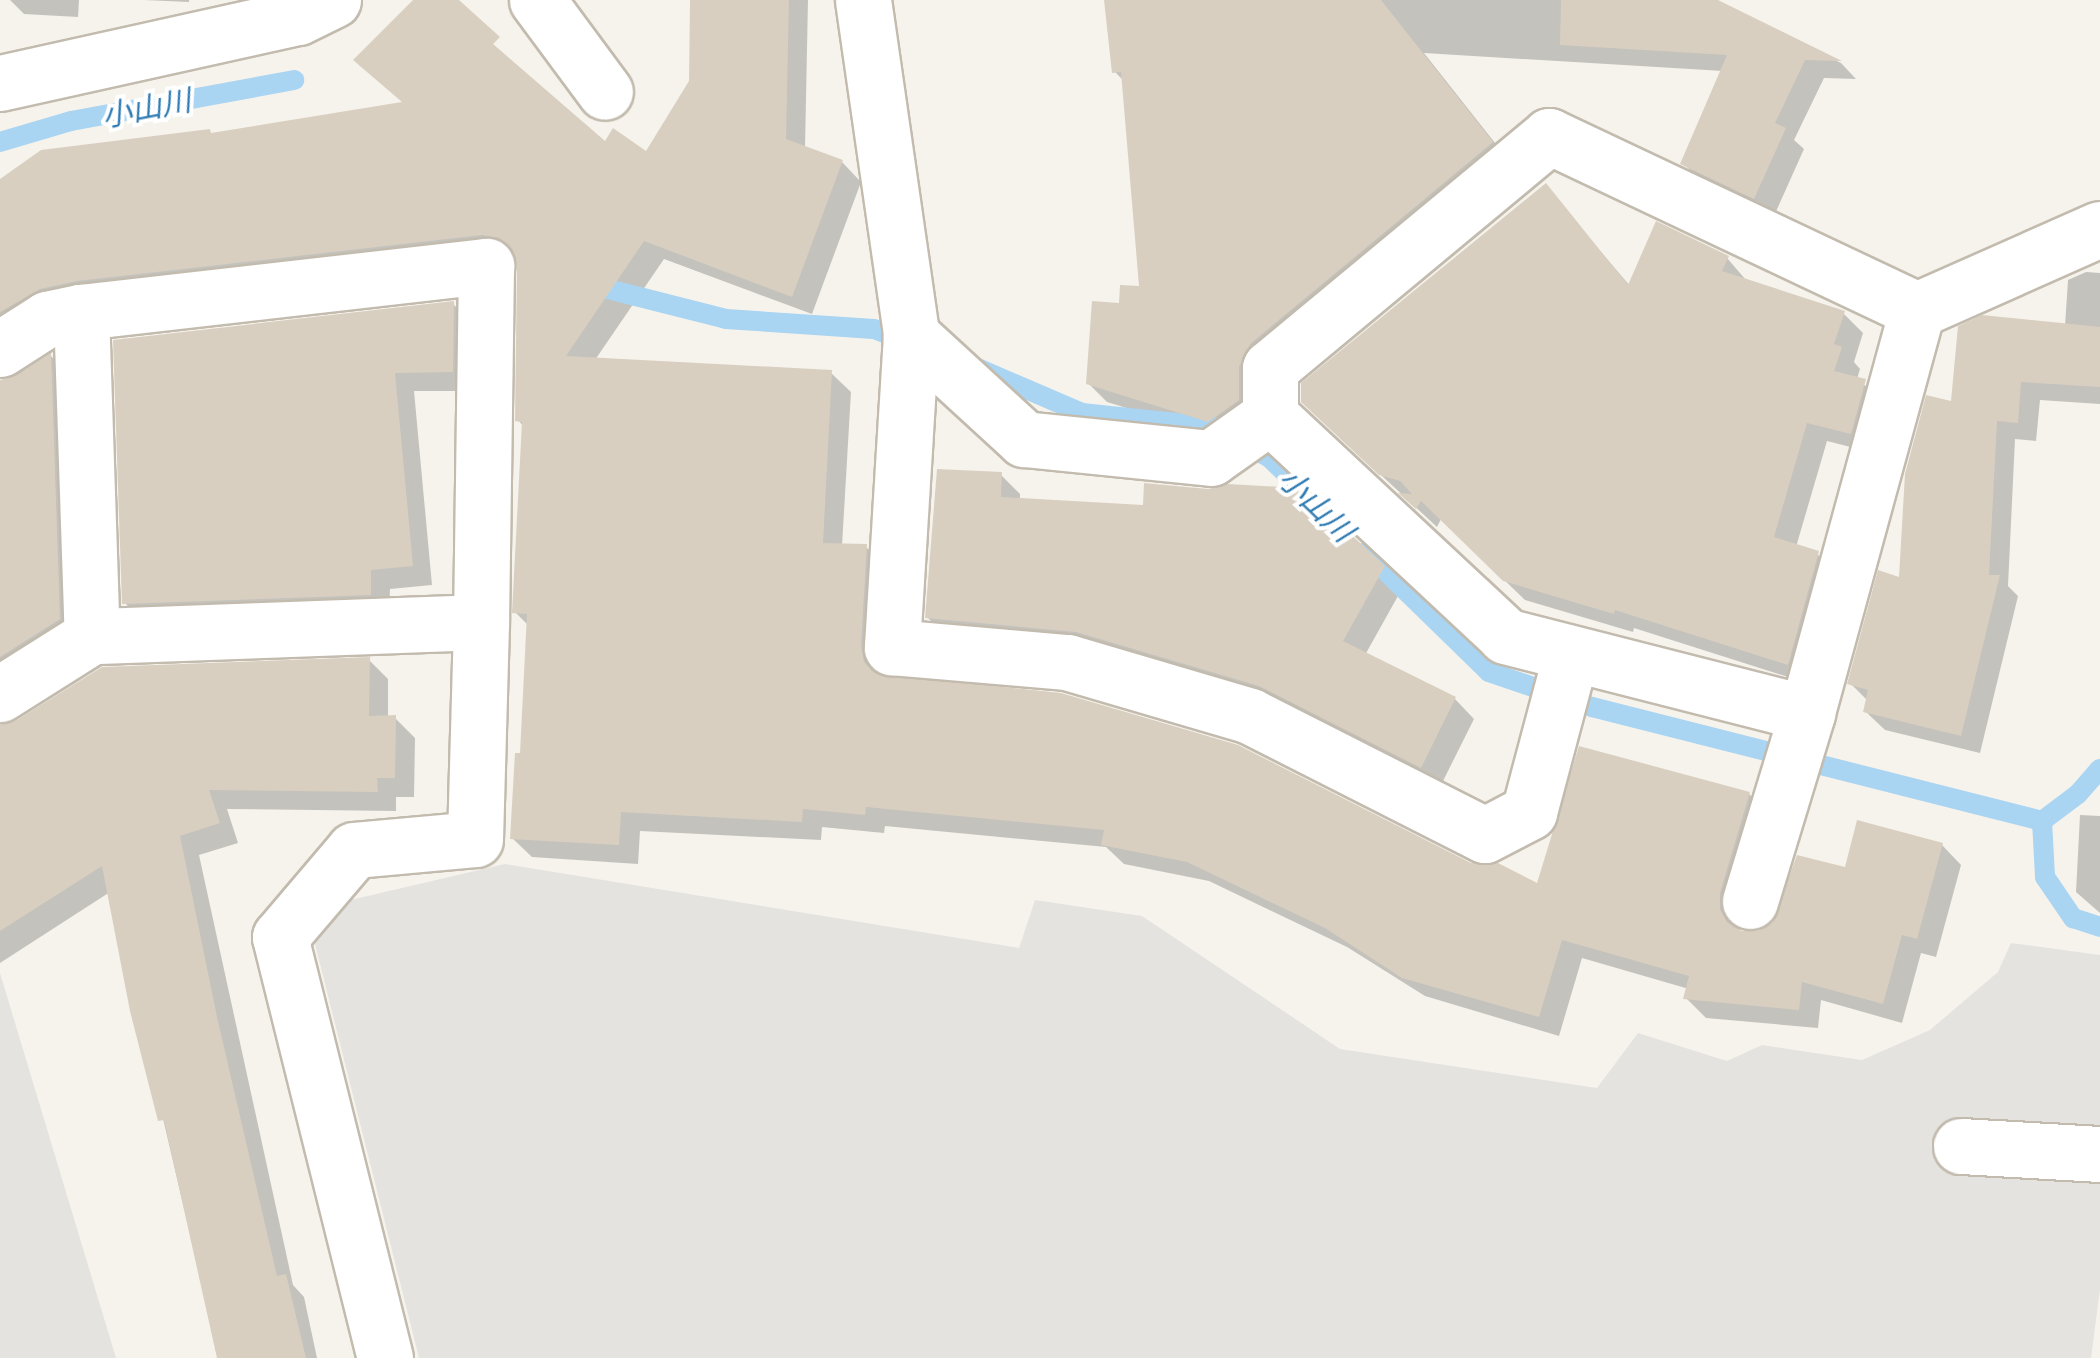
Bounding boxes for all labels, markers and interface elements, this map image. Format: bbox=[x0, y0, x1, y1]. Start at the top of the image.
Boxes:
water label: 小山川 bbox=[98, 81, 194, 133]
water label: 小山川 bbox=[1272, 460, 1362, 548]

